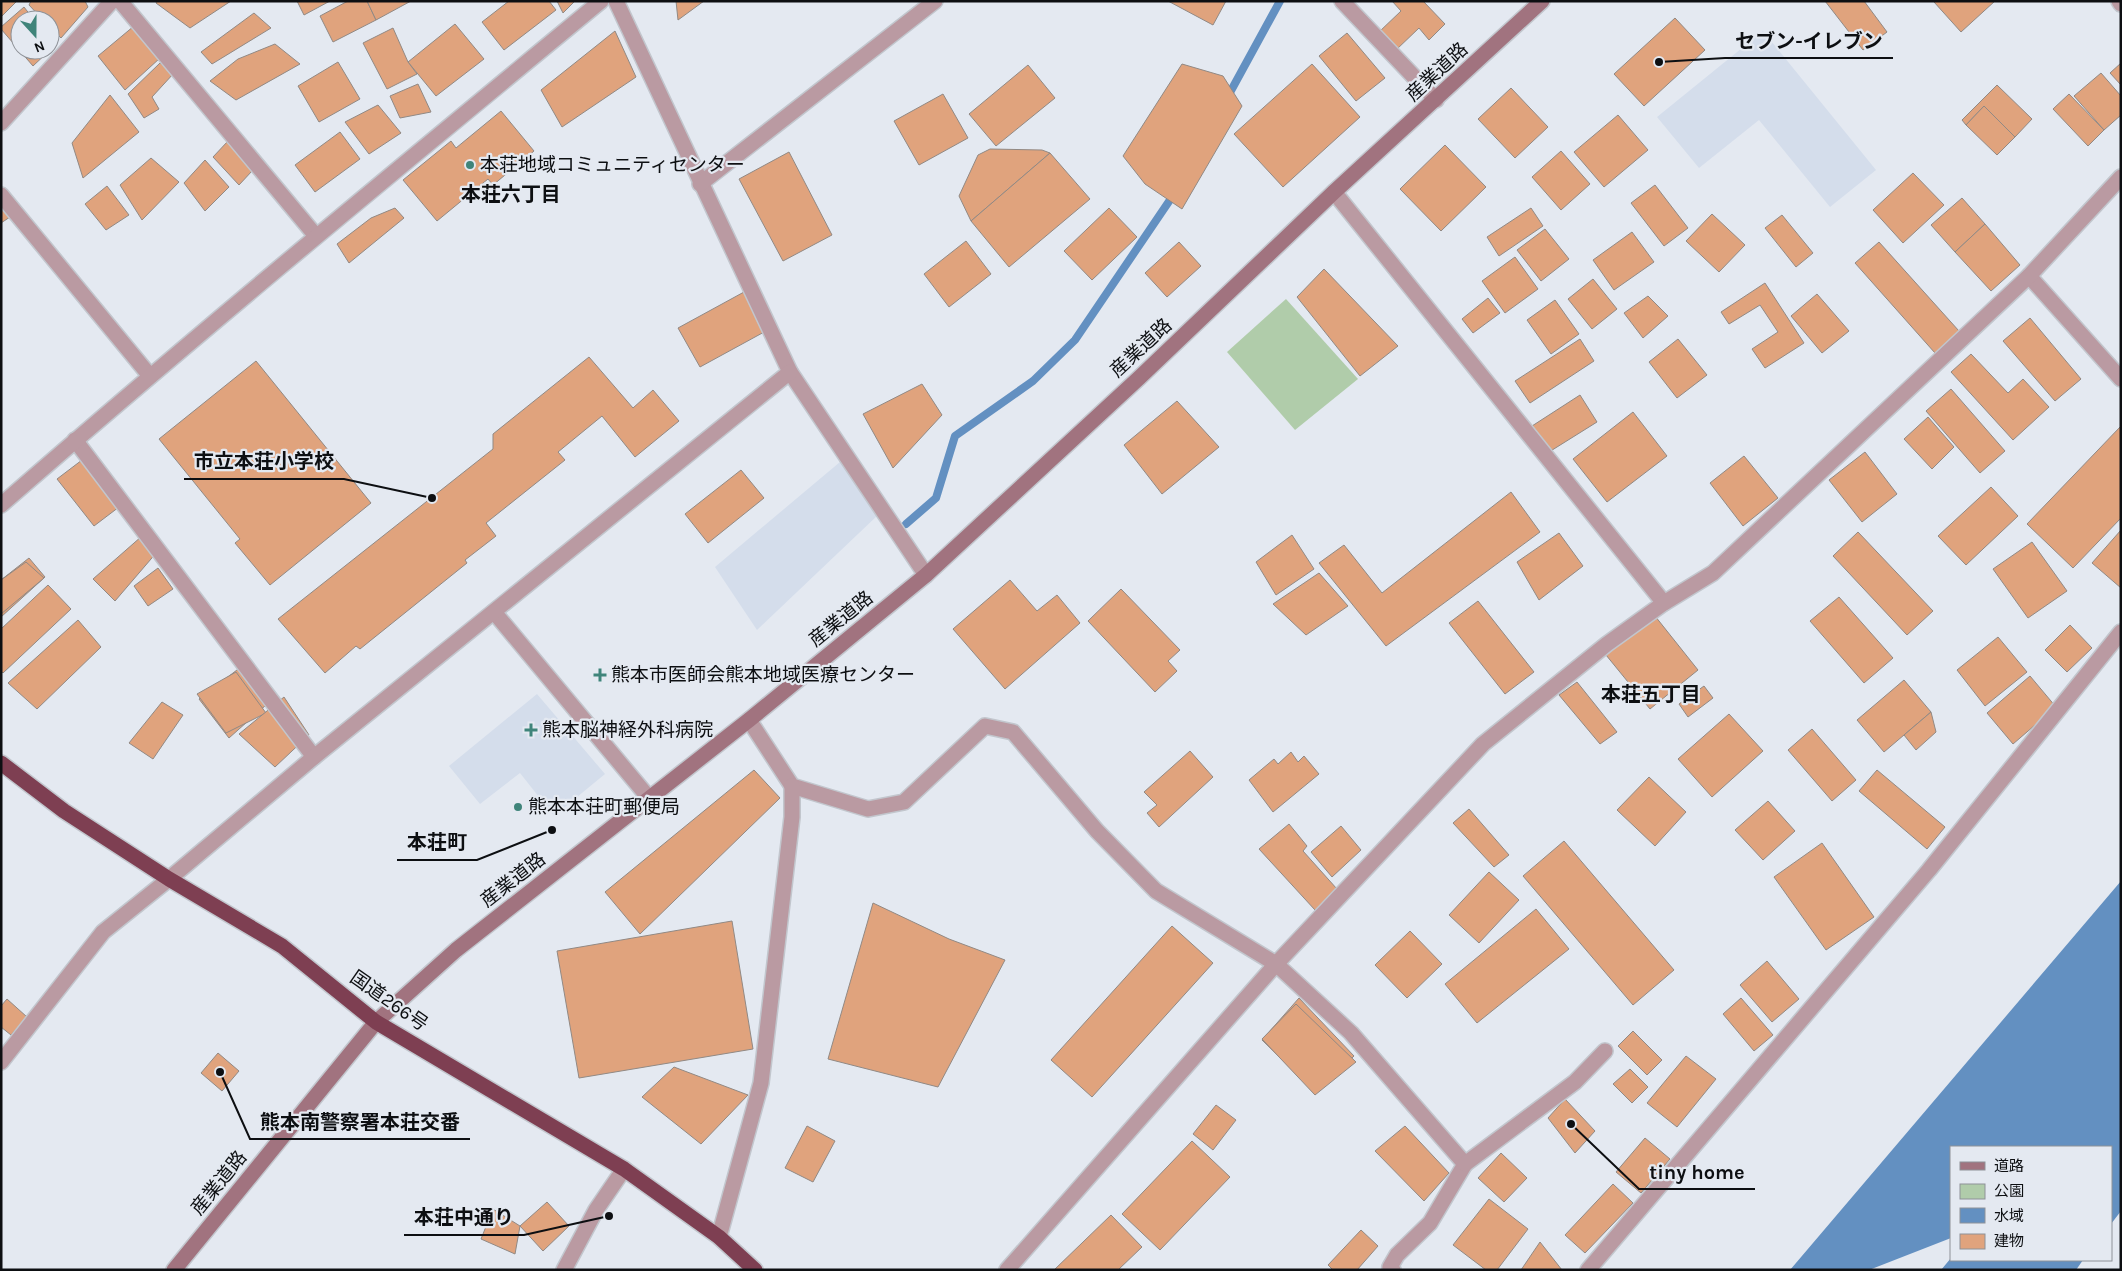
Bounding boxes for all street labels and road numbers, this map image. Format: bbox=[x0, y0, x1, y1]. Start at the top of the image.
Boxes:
street label: 産業道路 bbox=[1402, 38, 1472, 106]
street label: 産業道路 bbox=[1106, 314, 1176, 382]
street label: 産業道路 bbox=[805, 587, 877, 651]
street label: 産業道路 bbox=[476, 848, 550, 912]
street label: 国道266号 bbox=[346, 966, 432, 1036]
street label: 産業道路 bbox=[187, 1147, 251, 1219]

